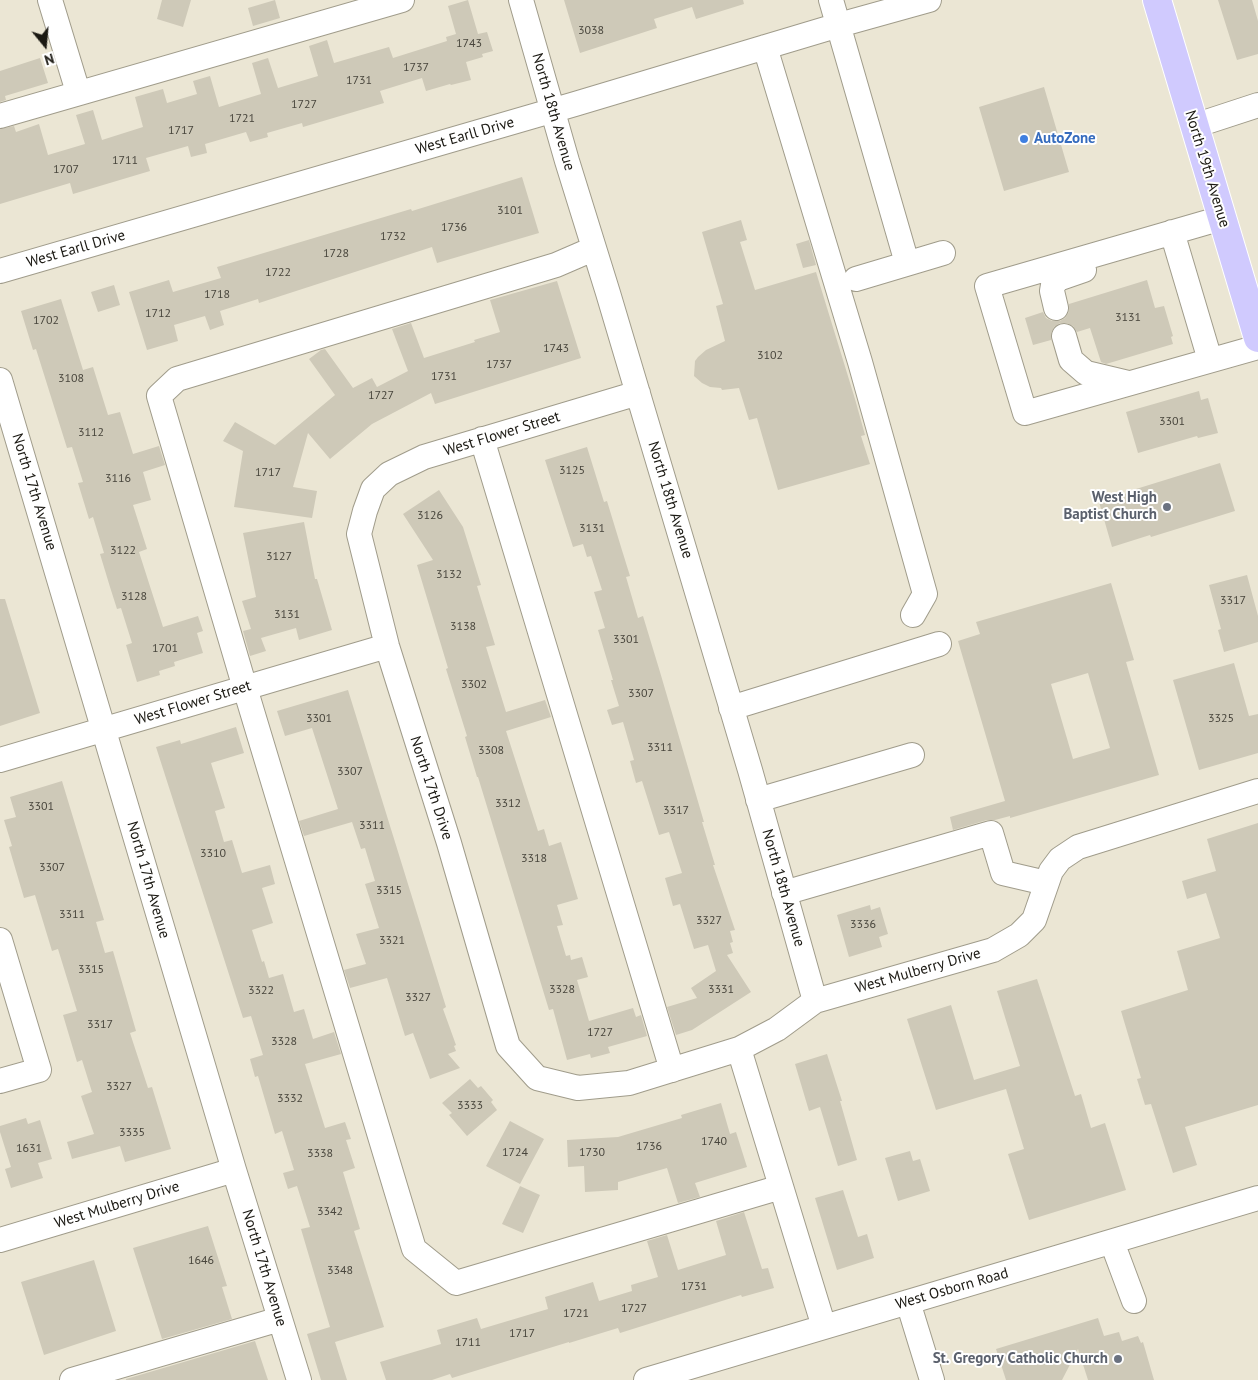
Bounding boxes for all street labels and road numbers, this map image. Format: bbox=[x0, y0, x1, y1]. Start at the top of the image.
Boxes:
street label: North 18th Avenue bbox=[528, 51, 578, 173]
street label: North 19th Avenue bbox=[1181, 108, 1233, 230]
street label: West Earll Drive bbox=[414, 113, 516, 159]
street label: West Earll Drive bbox=[25, 226, 127, 272]
street label: West Flower Street bbox=[442, 408, 562, 460]
street label: North 17th Avenue bbox=[8, 431, 60, 553]
street label: North 18th Avenue bbox=[644, 439, 696, 561]
street label: West Flower Street bbox=[133, 677, 253, 729]
street label: North 17th Drive bbox=[406, 734, 456, 842]
street label: North 17th Avenue bbox=[123, 819, 173, 941]
street label: North 18th Avenue bbox=[758, 827, 808, 949]
street label: West Mulberry Drive bbox=[853, 944, 983, 998]
street label: West Mulberry Drive bbox=[52, 1177, 182, 1233]
street label: North 17th Avenue bbox=[238, 1207, 290, 1329]
street label: West Osborn Road bbox=[893, 1264, 1011, 1314]

